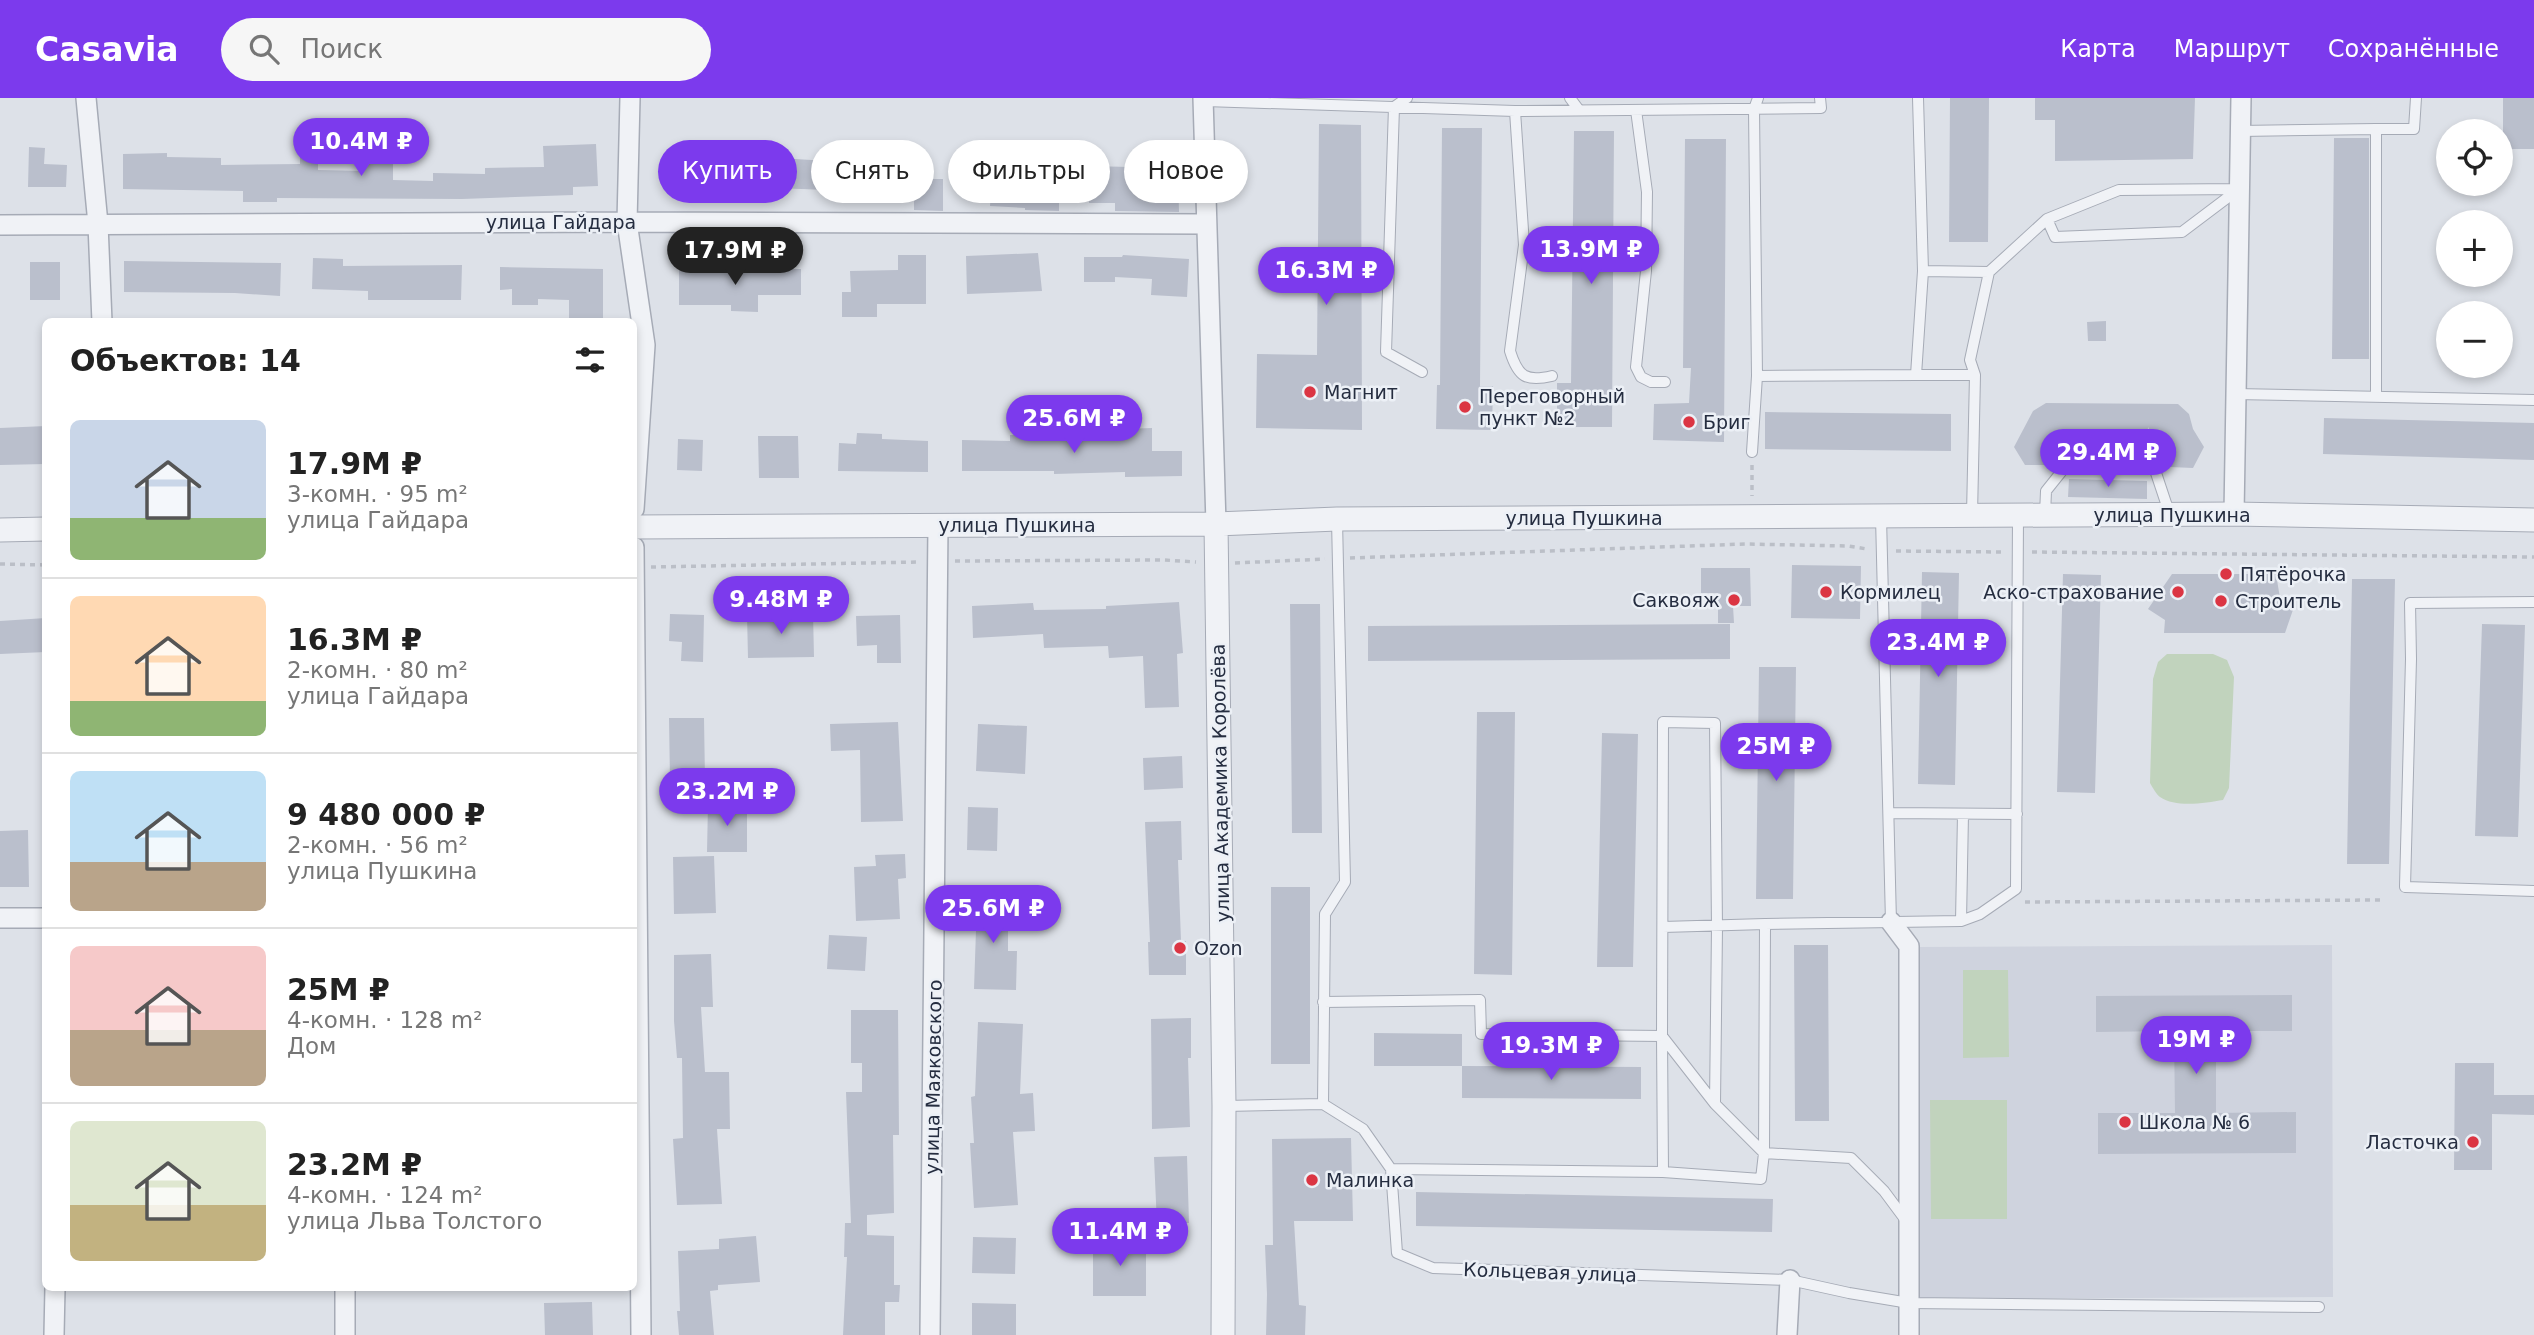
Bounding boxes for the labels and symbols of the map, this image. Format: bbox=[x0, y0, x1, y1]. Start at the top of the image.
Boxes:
pin: 10.4M ₽ bbox=[296, 118, 426, 178]
street label: улица Гайдара bbox=[486, 211, 636, 233]
pin: 13.9M ₽ bbox=[1526, 226, 1656, 286]
pin: 17.9M ₽ bbox=[670, 228, 800, 287]
pin: 16.3M ₽ bbox=[1261, 248, 1391, 307]
place label: Магнит bbox=[1324, 381, 1398, 403]
marker: Магнит bbox=[1302, 384, 1318, 400]
place label: Переговорный пункт №2 bbox=[1479, 385, 1625, 429]
pin: 25.6M ₽ bbox=[1009, 396, 1139, 455]
marker: Переговорный пункт №2 bbox=[1457, 399, 1473, 415]
place label: Бриг bbox=[1703, 411, 1750, 433]
marker: Бриг bbox=[1681, 414, 1697, 430]
pin: 29.4M ₽ bbox=[2043, 430, 2173, 489]
street label: улица Пушкина bbox=[2093, 504, 2251, 526]
street label: улица Пушкина bbox=[1505, 507, 1663, 529]
street label: улица Пушкина bbox=[938, 514, 1096, 536]
place label: Пятёрочка bbox=[2240, 563, 2347, 585]
marker: Пятёрочка bbox=[2218, 566, 2234, 582]
pin: 9.48M ₽ bbox=[716, 576, 846, 636]
place label: Кормилец bbox=[1840, 581, 1941, 603]
place label: Аско-страхование bbox=[1983, 581, 2164, 603]
marker: Кормилец bbox=[1818, 584, 1834, 600]
marker: Аско-страхование bbox=[2170, 584, 2186, 600]
place label: Саквояж bbox=[1632, 589, 1720, 611]
place label: Строитель bbox=[2235, 590, 2341, 612]
marker: Саквояж bbox=[1726, 592, 1742, 608]
marker: Строитель bbox=[2213, 593, 2229, 609]
pin: 23.4M ₽ bbox=[1873, 620, 2003, 679]
street label: улица Академика Королёва bbox=[1207, 644, 1233, 922]
pin: 25M ₽ bbox=[1727, 724, 1825, 783]
pin: 23.2M ₽ bbox=[662, 768, 792, 828]
pin: 25.6M ₽ bbox=[928, 886, 1058, 945]
place label: Ozon bbox=[1194, 937, 1243, 959]
marker: Ozon bbox=[1172, 940, 1188, 956]
street label: улица Маяковского bbox=[920, 979, 946, 1175]
pin: 19M ₽ bbox=[2147, 1016, 2245, 1076]
pin: 19.3M ₽ bbox=[1486, 1023, 1616, 1082]
place label: Школа № 6 bbox=[2139, 1111, 2250, 1133]
marker: Школа № 6 bbox=[2117, 1114, 2133, 1130]
place label: Ласточка bbox=[2366, 1131, 2459, 1153]
marker: Ласточка bbox=[2465, 1134, 2481, 1150]
place label: Малинка bbox=[1326, 1169, 1414, 1191]
marker: Малинка bbox=[1304, 1172, 1320, 1188]
pin: 11.4M ₽ bbox=[1055, 1208, 1185, 1268]
street label: Кольцевая улица bbox=[1463, 1258, 1637, 1286]

